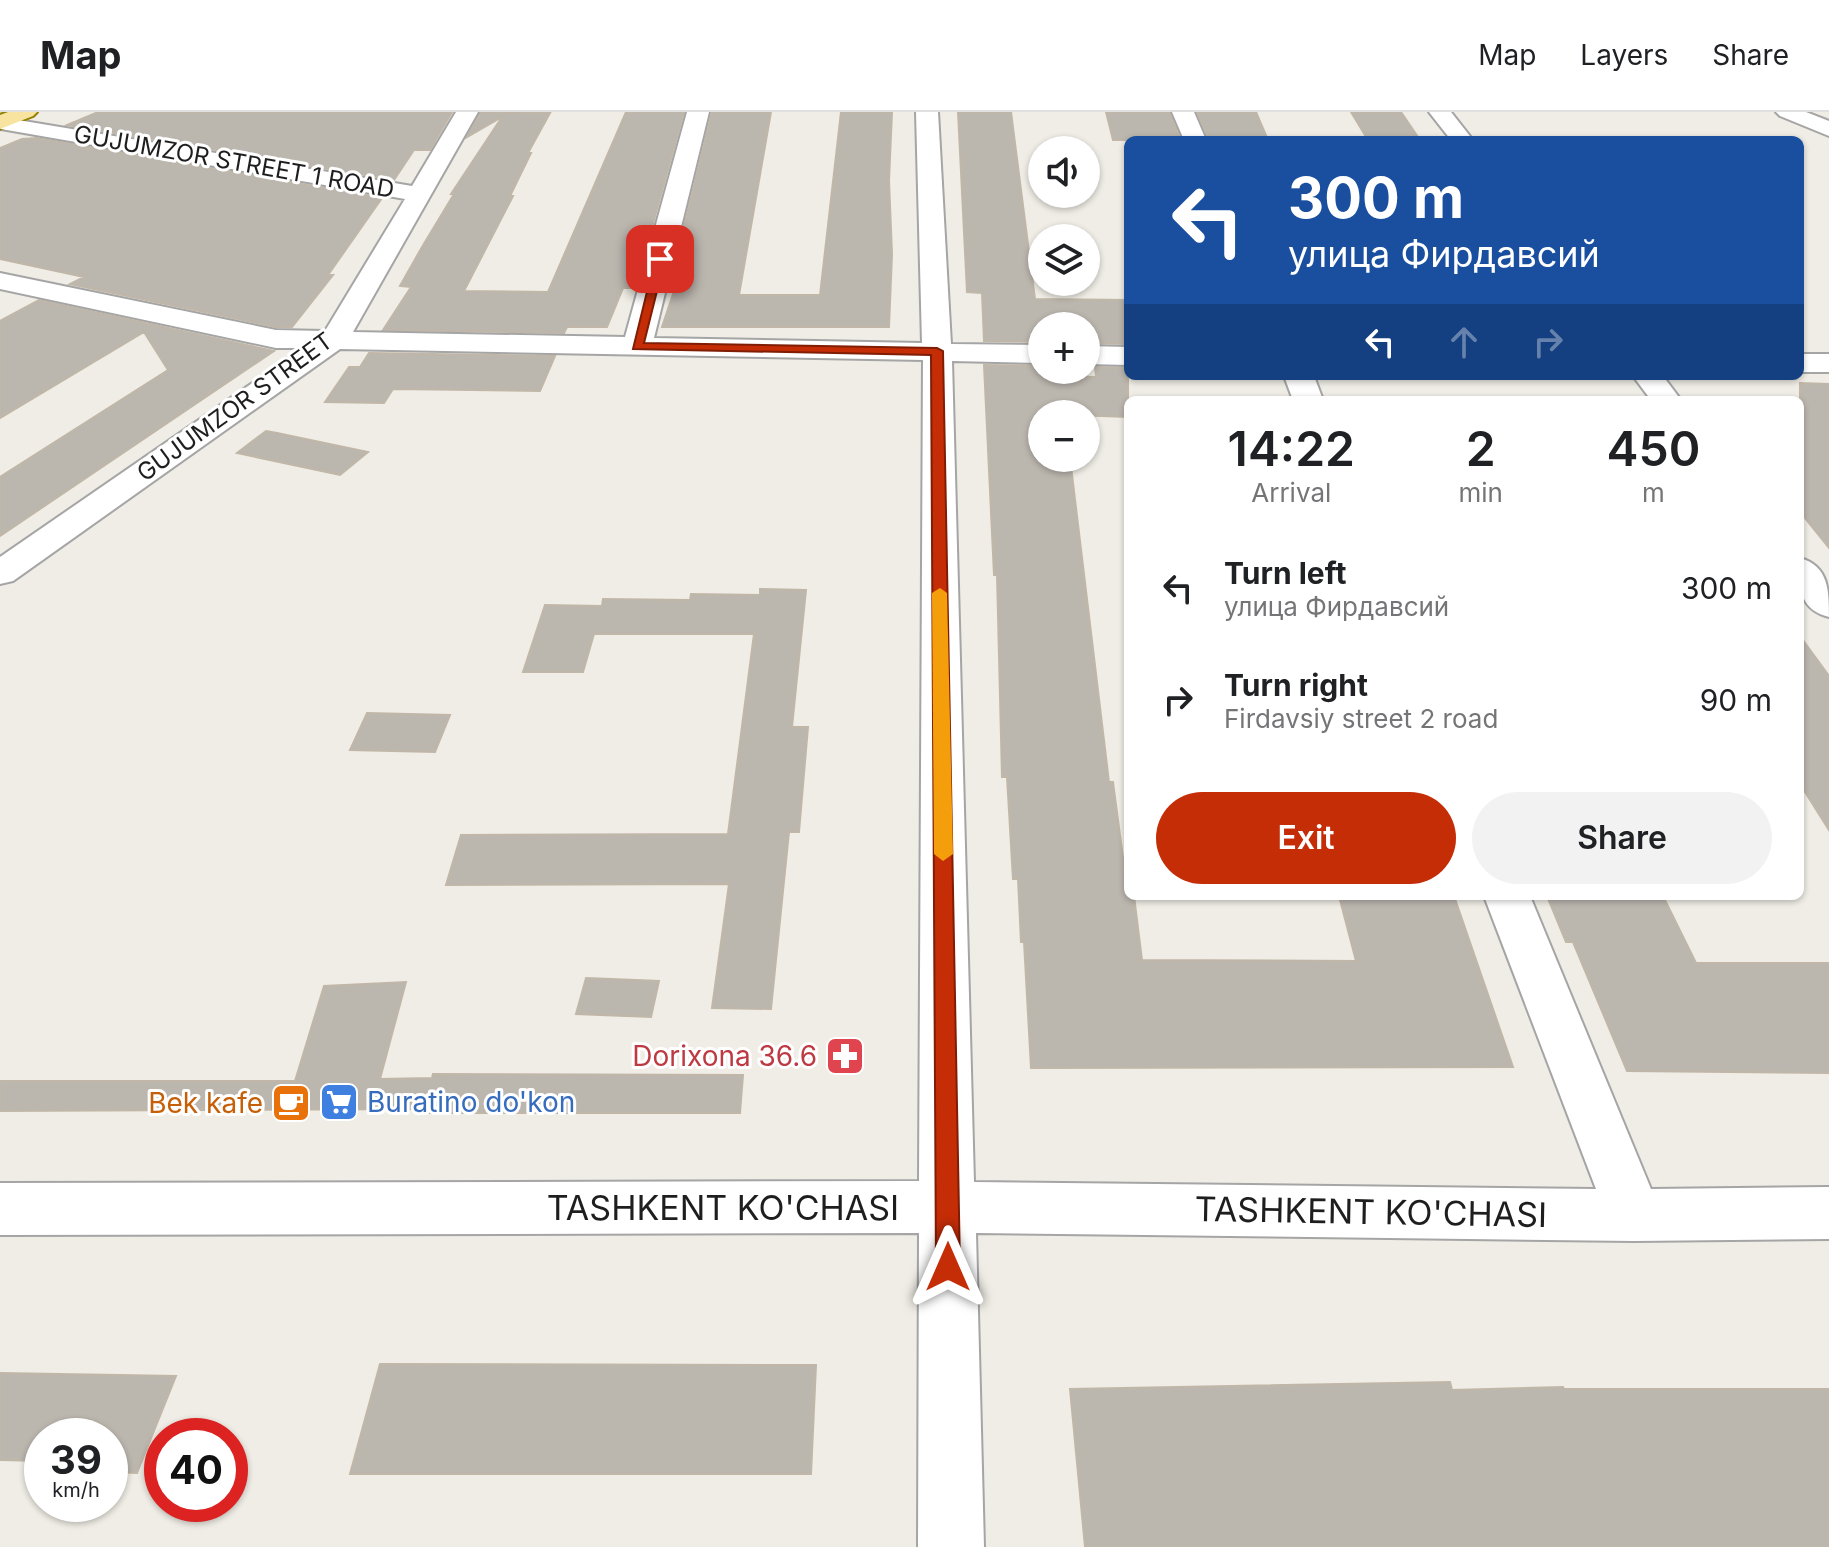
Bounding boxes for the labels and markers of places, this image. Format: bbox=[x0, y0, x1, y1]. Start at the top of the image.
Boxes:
pin bbox=[626, 225, 694, 293]
pharmacy icon: Dorixona 36.6 bbox=[824, 1035, 866, 1077]
place label: Dorixona 36.6 bbox=[632, 1039, 817, 1073]
supermarket icon: Buratino do'kon bbox=[318, 1081, 360, 1123]
cafe icon: Bek kafe bbox=[270, 1082, 312, 1124]
place label: Buratino do'kon bbox=[367, 1085, 575, 1119]
place label: Bek kafe bbox=[148, 1086, 263, 1120]

